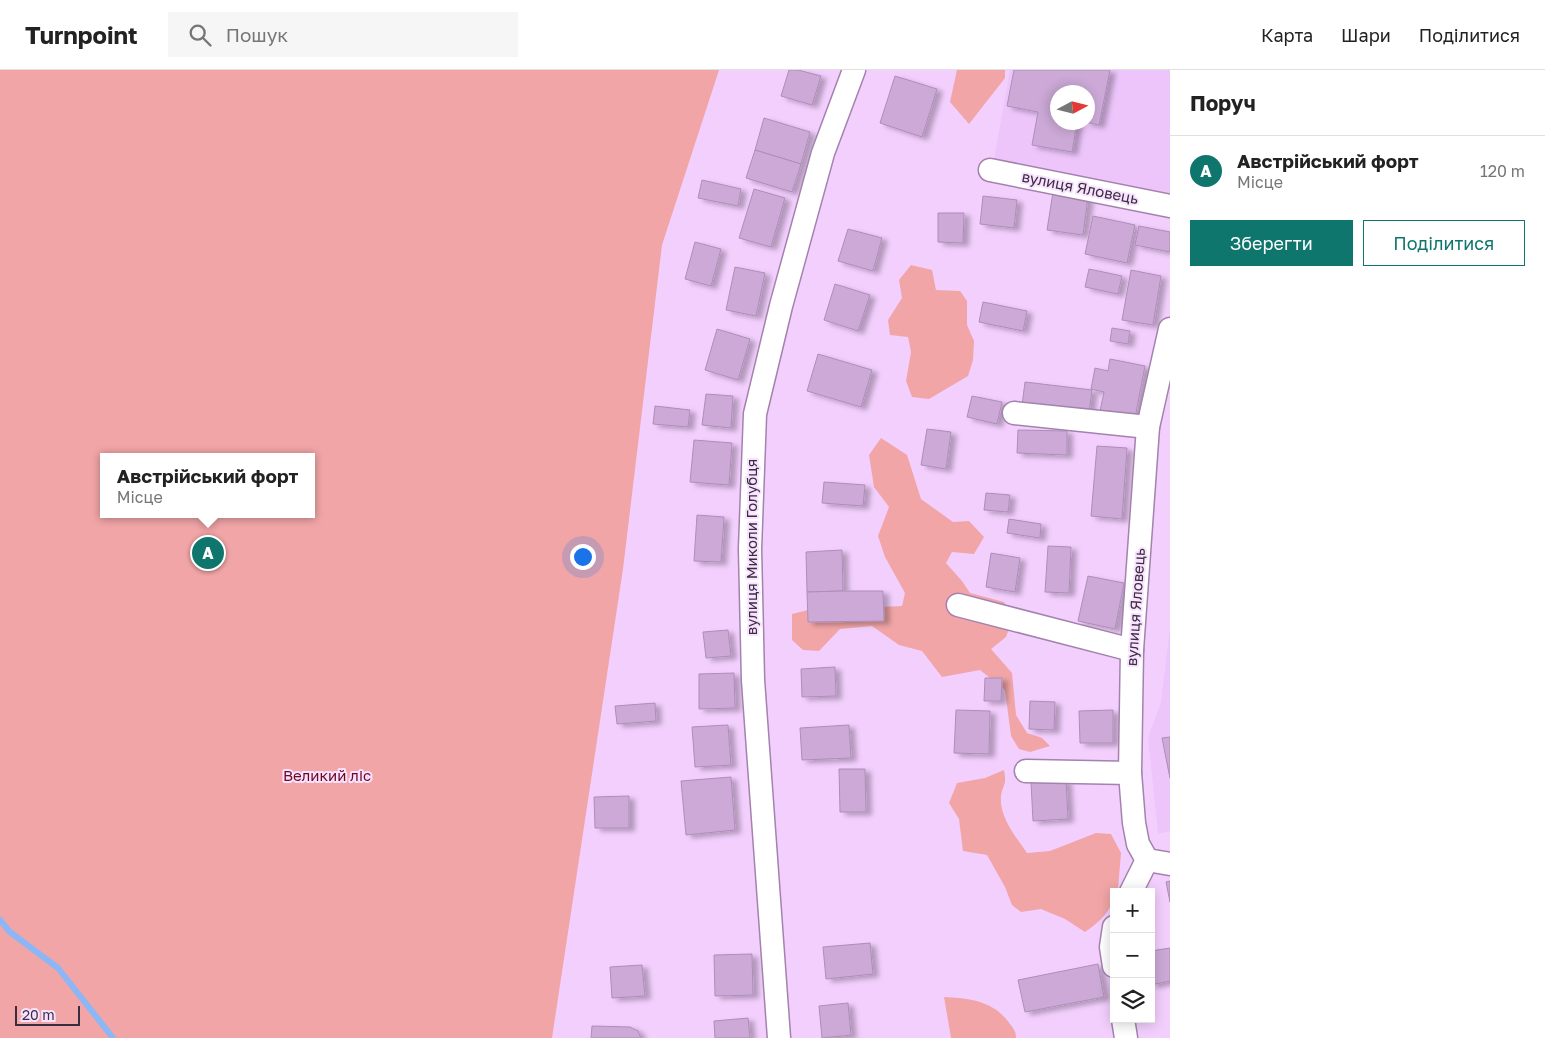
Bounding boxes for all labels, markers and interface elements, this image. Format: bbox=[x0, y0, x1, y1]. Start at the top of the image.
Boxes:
search box bbox=[168, 12, 518, 57]
text: Turnpoint bbox=[25, 20, 138, 49]
icon: search bbox=[186, 21, 214, 49]
text: Пошук bbox=[226, 23, 288, 46]
text: Карта bbox=[1261, 24, 1313, 46]
text: Шари bbox=[1341, 24, 1391, 46]
text: Поділитися bbox=[1419, 24, 1520, 46]
north arrow bbox=[1050, 85, 1095, 130]
text: Поруч bbox=[1190, 90, 1256, 116]
text: Австрійський форт bbox=[1237, 149, 1419, 172]
text: A bbox=[1200, 161, 1212, 181]
text: 120 m bbox=[1480, 161, 1525, 181]
street label: вулиця Яловець bbox=[1020, 167, 1140, 207]
text: Місце bbox=[1237, 172, 1283, 192]
button: Зберегти bbox=[1190, 220, 1353, 266]
button: Поділитися bbox=[1363, 220, 1525, 266]
popup bbox=[100, 453, 315, 518]
street label: вулиця Миколи Голубця bbox=[742, 459, 760, 635]
text: Австрійський форт bbox=[117, 464, 298, 487]
text: Місце bbox=[117, 487, 163, 507]
pin: A bbox=[192, 534, 224, 572]
your location bbox=[570, 544, 596, 570]
street label: вулиця Яловець bbox=[1122, 547, 1148, 667]
park label: Великий ліс bbox=[283, 766, 371, 784]
map controls bbox=[1110, 888, 1155, 1023]
button: + bbox=[1110, 888, 1155, 933]
button: − bbox=[1110, 933, 1155, 978]
button: layers bbox=[1110, 978, 1155, 1023]
scale bar bbox=[15, 1003, 80, 1026]
text: 20 m bbox=[22, 1006, 55, 1023]

